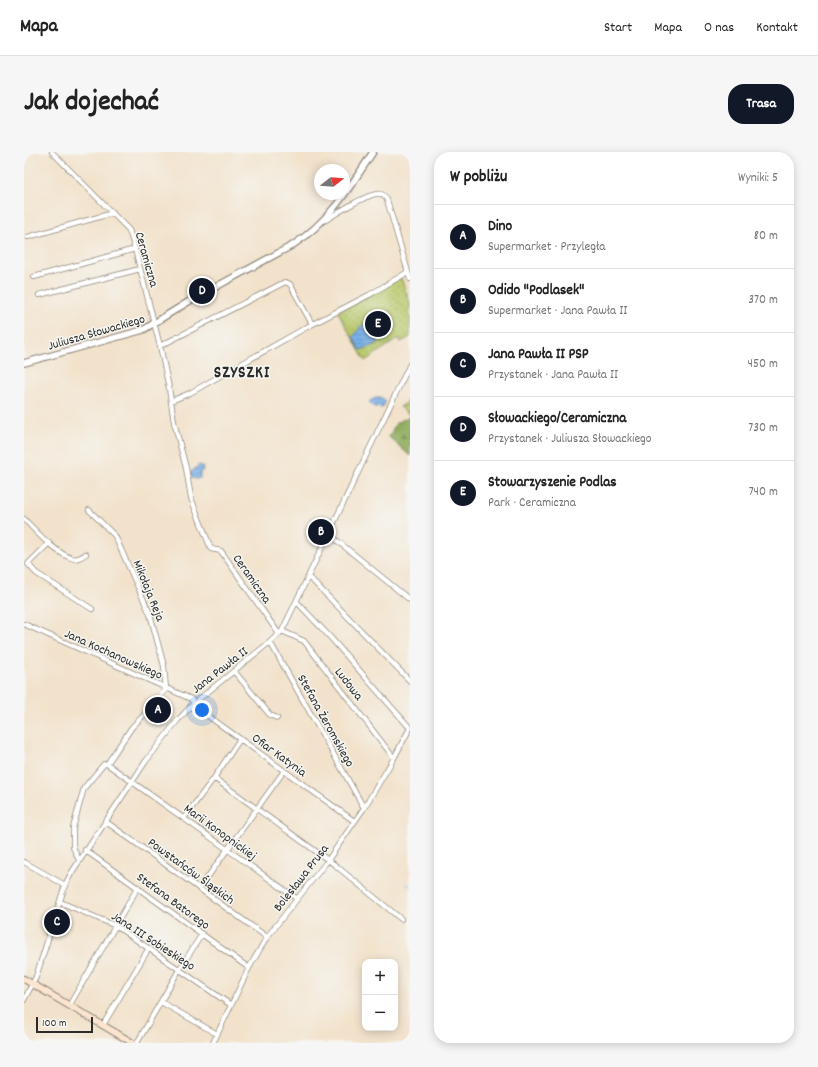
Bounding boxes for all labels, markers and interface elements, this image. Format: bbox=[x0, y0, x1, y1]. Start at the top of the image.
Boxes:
text: Mapa bbox=[20, 14, 58, 41]
text: Start bbox=[604, 18, 632, 38]
text: Mapa bbox=[654, 18, 682, 38]
text: O nas bbox=[704, 18, 734, 38]
text: Kontakt bbox=[756, 18, 798, 38]
text: Jak dojechać bbox=[24, 84, 159, 124]
button: Trasa bbox=[728, 84, 794, 124]
north arrow bbox=[314, 164, 350, 200]
text: W pobliżu bbox=[450, 166, 507, 190]
text: Wyniki: 5 bbox=[738, 169, 778, 188]
text: Dino bbox=[488, 216, 512, 238]
text: A bbox=[459, 227, 467, 246]
text: 80 m bbox=[754, 227, 778, 246]
street label: Ceramiczna bbox=[129, 230, 163, 290]
text: Supermarket · Przyległa bbox=[488, 238, 605, 257]
pin: D bbox=[189, 276, 215, 306]
text: Odido "Podlasek" bbox=[488, 280, 584, 302]
text: B bbox=[460, 291, 466, 310]
text: 370 m bbox=[748, 291, 778, 310]
text: Supermarket · Jana Pawła II bbox=[488, 302, 627, 321]
pin: E bbox=[365, 309, 391, 339]
street label: Juliusza Słowackiego bbox=[46, 310, 148, 356]
text: Jana Pawła II PSP bbox=[488, 344, 589, 366]
text: C bbox=[460, 355, 466, 374]
text: 450 m bbox=[748, 355, 778, 374]
district label: SZYSZKI bbox=[214, 362, 270, 386]
text: Przystanek · Jana Pawła II bbox=[488, 366, 618, 385]
text: Słowackiego/Ceramiczna bbox=[488, 408, 626, 430]
text: D bbox=[460, 419, 466, 438]
text: 730 m bbox=[748, 419, 778, 438]
text: Przystanek · Juliusza Słowackiego bbox=[488, 430, 652, 449]
text: Stowarzyszenie Podlas bbox=[488, 472, 617, 494]
text: E bbox=[460, 483, 466, 502]
text: 740 m bbox=[749, 483, 778, 502]
text: Park · Ceramiczna bbox=[488, 494, 576, 513]
pin: B bbox=[308, 517, 334, 547]
street label: Ceramiczna bbox=[227, 551, 275, 609]
street label: Mikołaja Reja bbox=[127, 557, 169, 625]
street label: Jana Kochanowskiego bbox=[61, 625, 165, 686]
street label: Jana Pawła II bbox=[188, 643, 253, 699]
street label: Ludowa bbox=[329, 664, 368, 706]
street label: Stefana Żeromskiego bbox=[291, 671, 358, 771]
pin: A bbox=[145, 695, 171, 725]
your location bbox=[192, 700, 212, 720]
street label: Ofiar Katynia bbox=[247, 730, 311, 783]
street label: Marii Konopnickiej bbox=[179, 800, 260, 866]
street label: Powstańców Śląskich bbox=[143, 834, 238, 910]
street label: Bolesława Prusa bbox=[270, 840, 335, 916]
street label: Stefana Batorego bbox=[132, 869, 213, 935]
pin: C bbox=[44, 907, 70, 937]
street label: Jana III Sobieskiego bbox=[107, 908, 198, 976]
map controls bbox=[362, 959, 398, 1031]
button: + bbox=[362, 959, 398, 995]
button: − bbox=[362, 995, 398, 1031]
scale bar bbox=[36, 1015, 93, 1034]
text: 100 m bbox=[42, 1016, 66, 1032]

